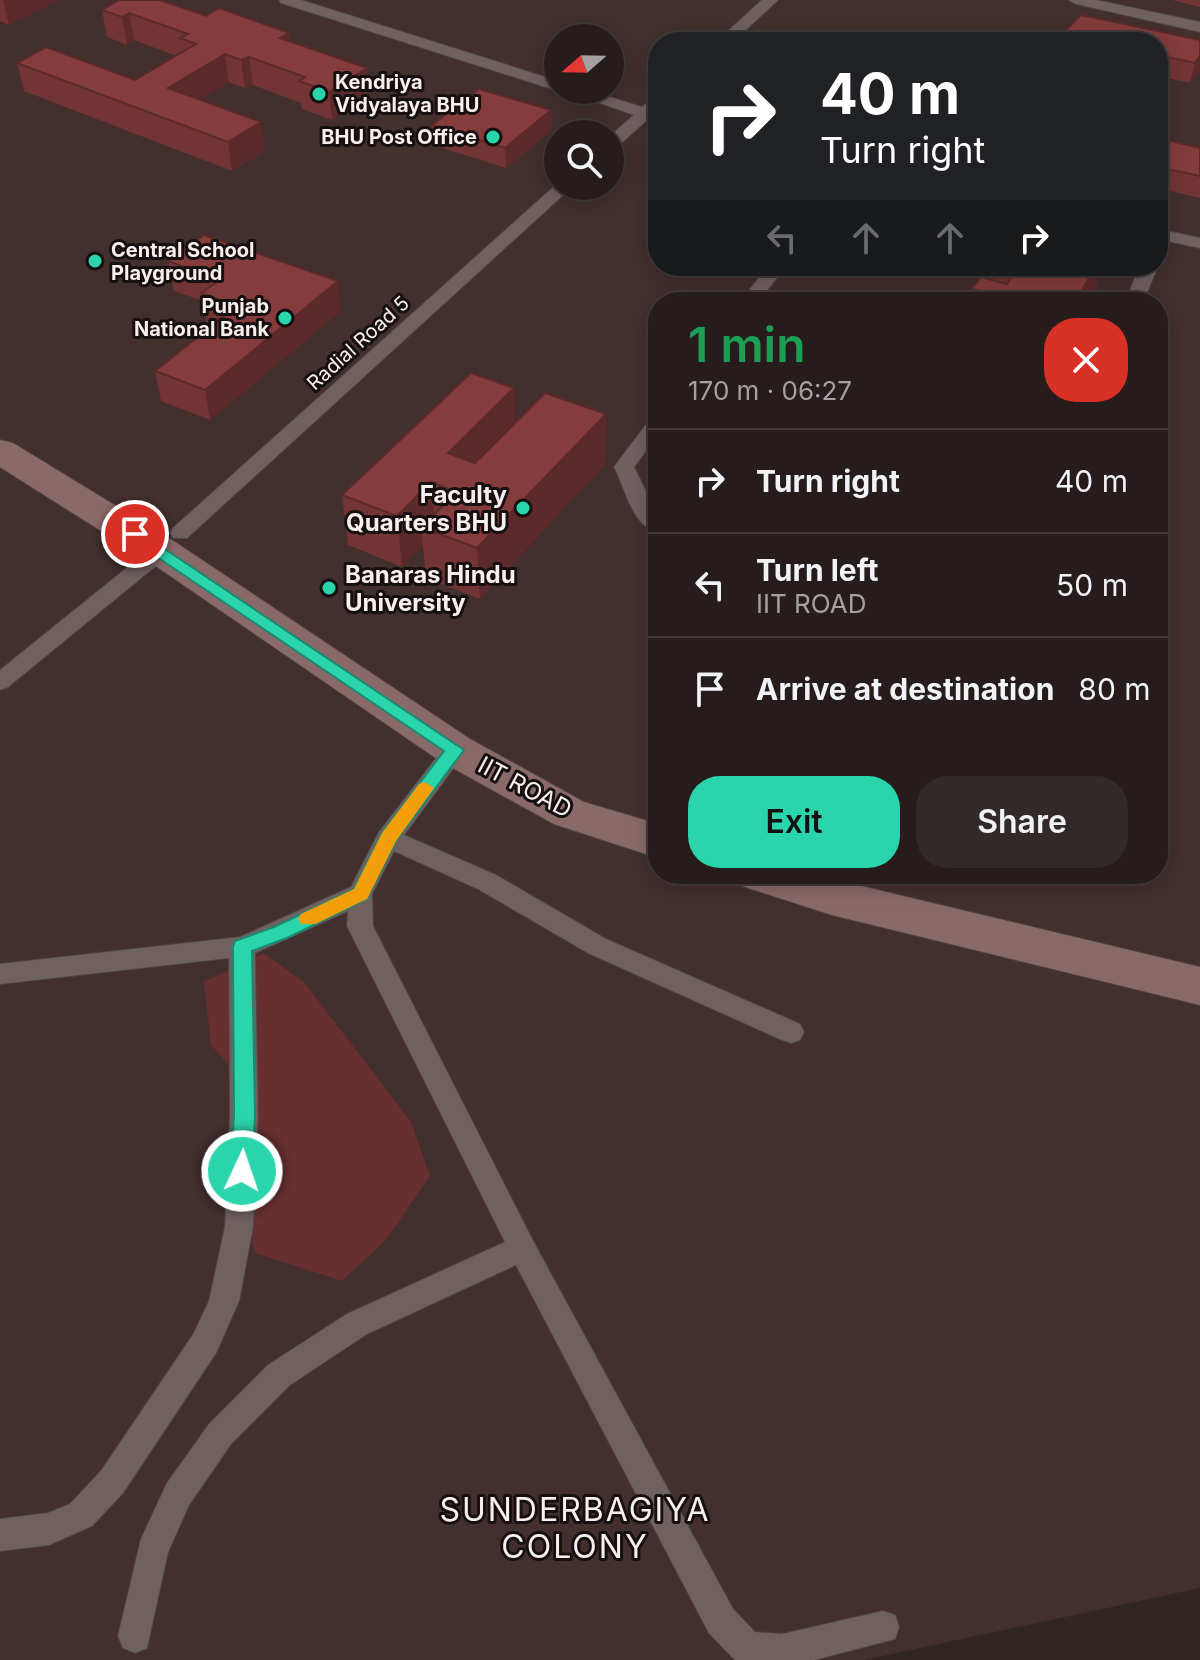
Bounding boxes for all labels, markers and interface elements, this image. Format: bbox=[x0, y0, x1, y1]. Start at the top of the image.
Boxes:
north arrow bbox=[544, 24, 624, 104]
map controls bbox=[544, 24, 624, 200]
text: 40 m bbox=[820, 60, 960, 128]
icon: right bbox=[688, 64, 792, 168]
place label: Kendriya Vidyalaya BHU bbox=[335, 70, 479, 117]
marker: Kendriya Vidyalaya BHU bbox=[310, 85, 328, 103]
button: search bbox=[544, 120, 624, 200]
place label: BHU Post Office bbox=[321, 125, 477, 149]
marker: BHU Post Office bbox=[484, 128, 502, 146]
text: Turn right bbox=[820, 128, 985, 172]
icon: left bbox=[760, 216, 804, 260]
icon: ahead bbox=[844, 216, 888, 260]
icon: ahead bbox=[928, 216, 972, 260]
icon: right bbox=[1012, 216, 1056, 260]
place label: Central School Playground bbox=[111, 238, 254, 285]
marker: Central School Playground bbox=[86, 252, 104, 270]
street label: Radial Road 5 bbox=[302, 291, 414, 395]
place label: Punjab National Bank bbox=[134, 294, 269, 341]
marker: Punjab National Bank bbox=[276, 309, 294, 327]
text: 1 min bbox=[688, 315, 806, 374]
button: close bbox=[1044, 318, 1128, 402]
text: 170 m · 06:27 bbox=[688, 375, 852, 406]
icon: right bbox=[688, 459, 732, 503]
text: Turn right bbox=[756, 463, 900, 499]
text: 40 m bbox=[1055, 463, 1128, 499]
place label: Faculty Quarters BHU bbox=[346, 480, 508, 537]
marker: Faculty Quarters BHU bbox=[514, 499, 532, 517]
pin bbox=[101, 500, 169, 568]
icon: arrive bbox=[113, 512, 157, 556]
text: Turn left bbox=[756, 552, 878, 588]
place label: Banaras Hindu University bbox=[345, 560, 516, 617]
icon: left bbox=[688, 563, 732, 607]
text: 50 m bbox=[1056, 567, 1128, 603]
marker: Banaras Hindu University bbox=[320, 579, 338, 597]
text: IIT ROAD bbox=[756, 588, 867, 619]
icon: arrive bbox=[688, 667, 732, 711]
text: Arrive at destination bbox=[756, 671, 1054, 707]
text: 80 m bbox=[1078, 671, 1151, 707]
street label: IIT ROAD bbox=[473, 750, 577, 824]
button: Exit bbox=[688, 776, 900, 868]
button: Share bbox=[916, 776, 1128, 868]
position arrow bbox=[200, 1129, 284, 1213]
district label: SUNDERBAGIYA COLONY bbox=[439, 1490, 711, 1566]

